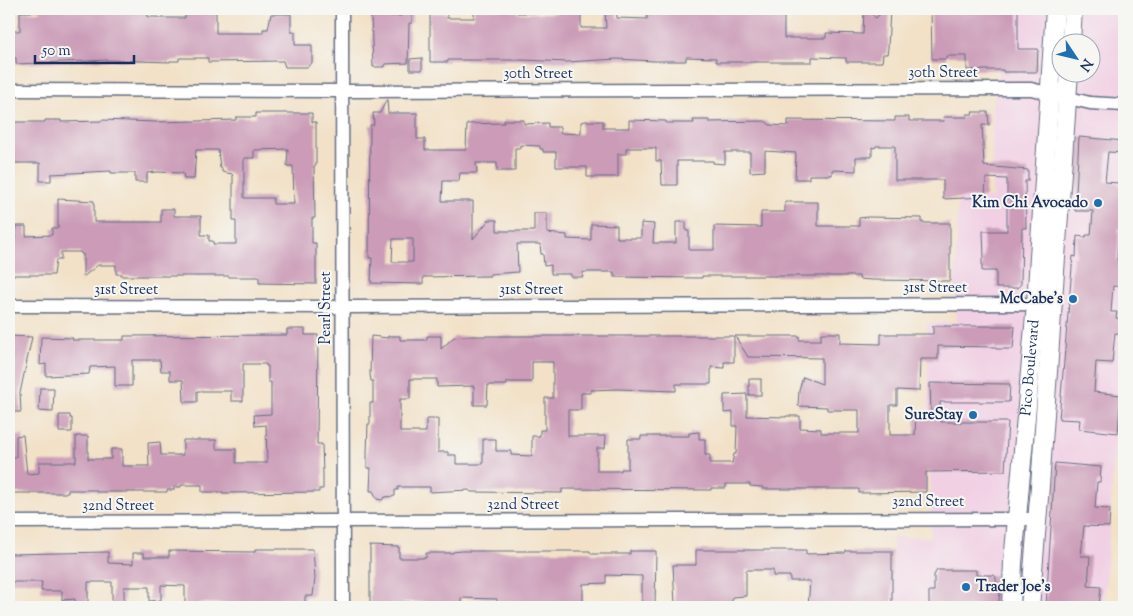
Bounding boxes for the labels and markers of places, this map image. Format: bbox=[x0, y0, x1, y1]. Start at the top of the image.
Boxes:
place label: Kim Chi Avocado bbox=[972, 193, 1088, 214]
marker: Kim Chi Avocado bbox=[1092, 197, 1104, 209]
place label: McCabe's bbox=[1000, 289, 1063, 310]
marker: McCabe's bbox=[1067, 293, 1079, 305]
place label: SureStay bbox=[905, 405, 964, 426]
marker: SureStay bbox=[967, 409, 979, 421]
place label: Trader Joe's bbox=[976, 577, 1051, 598]
marker: Trader Joe's bbox=[960, 581, 972, 593]

